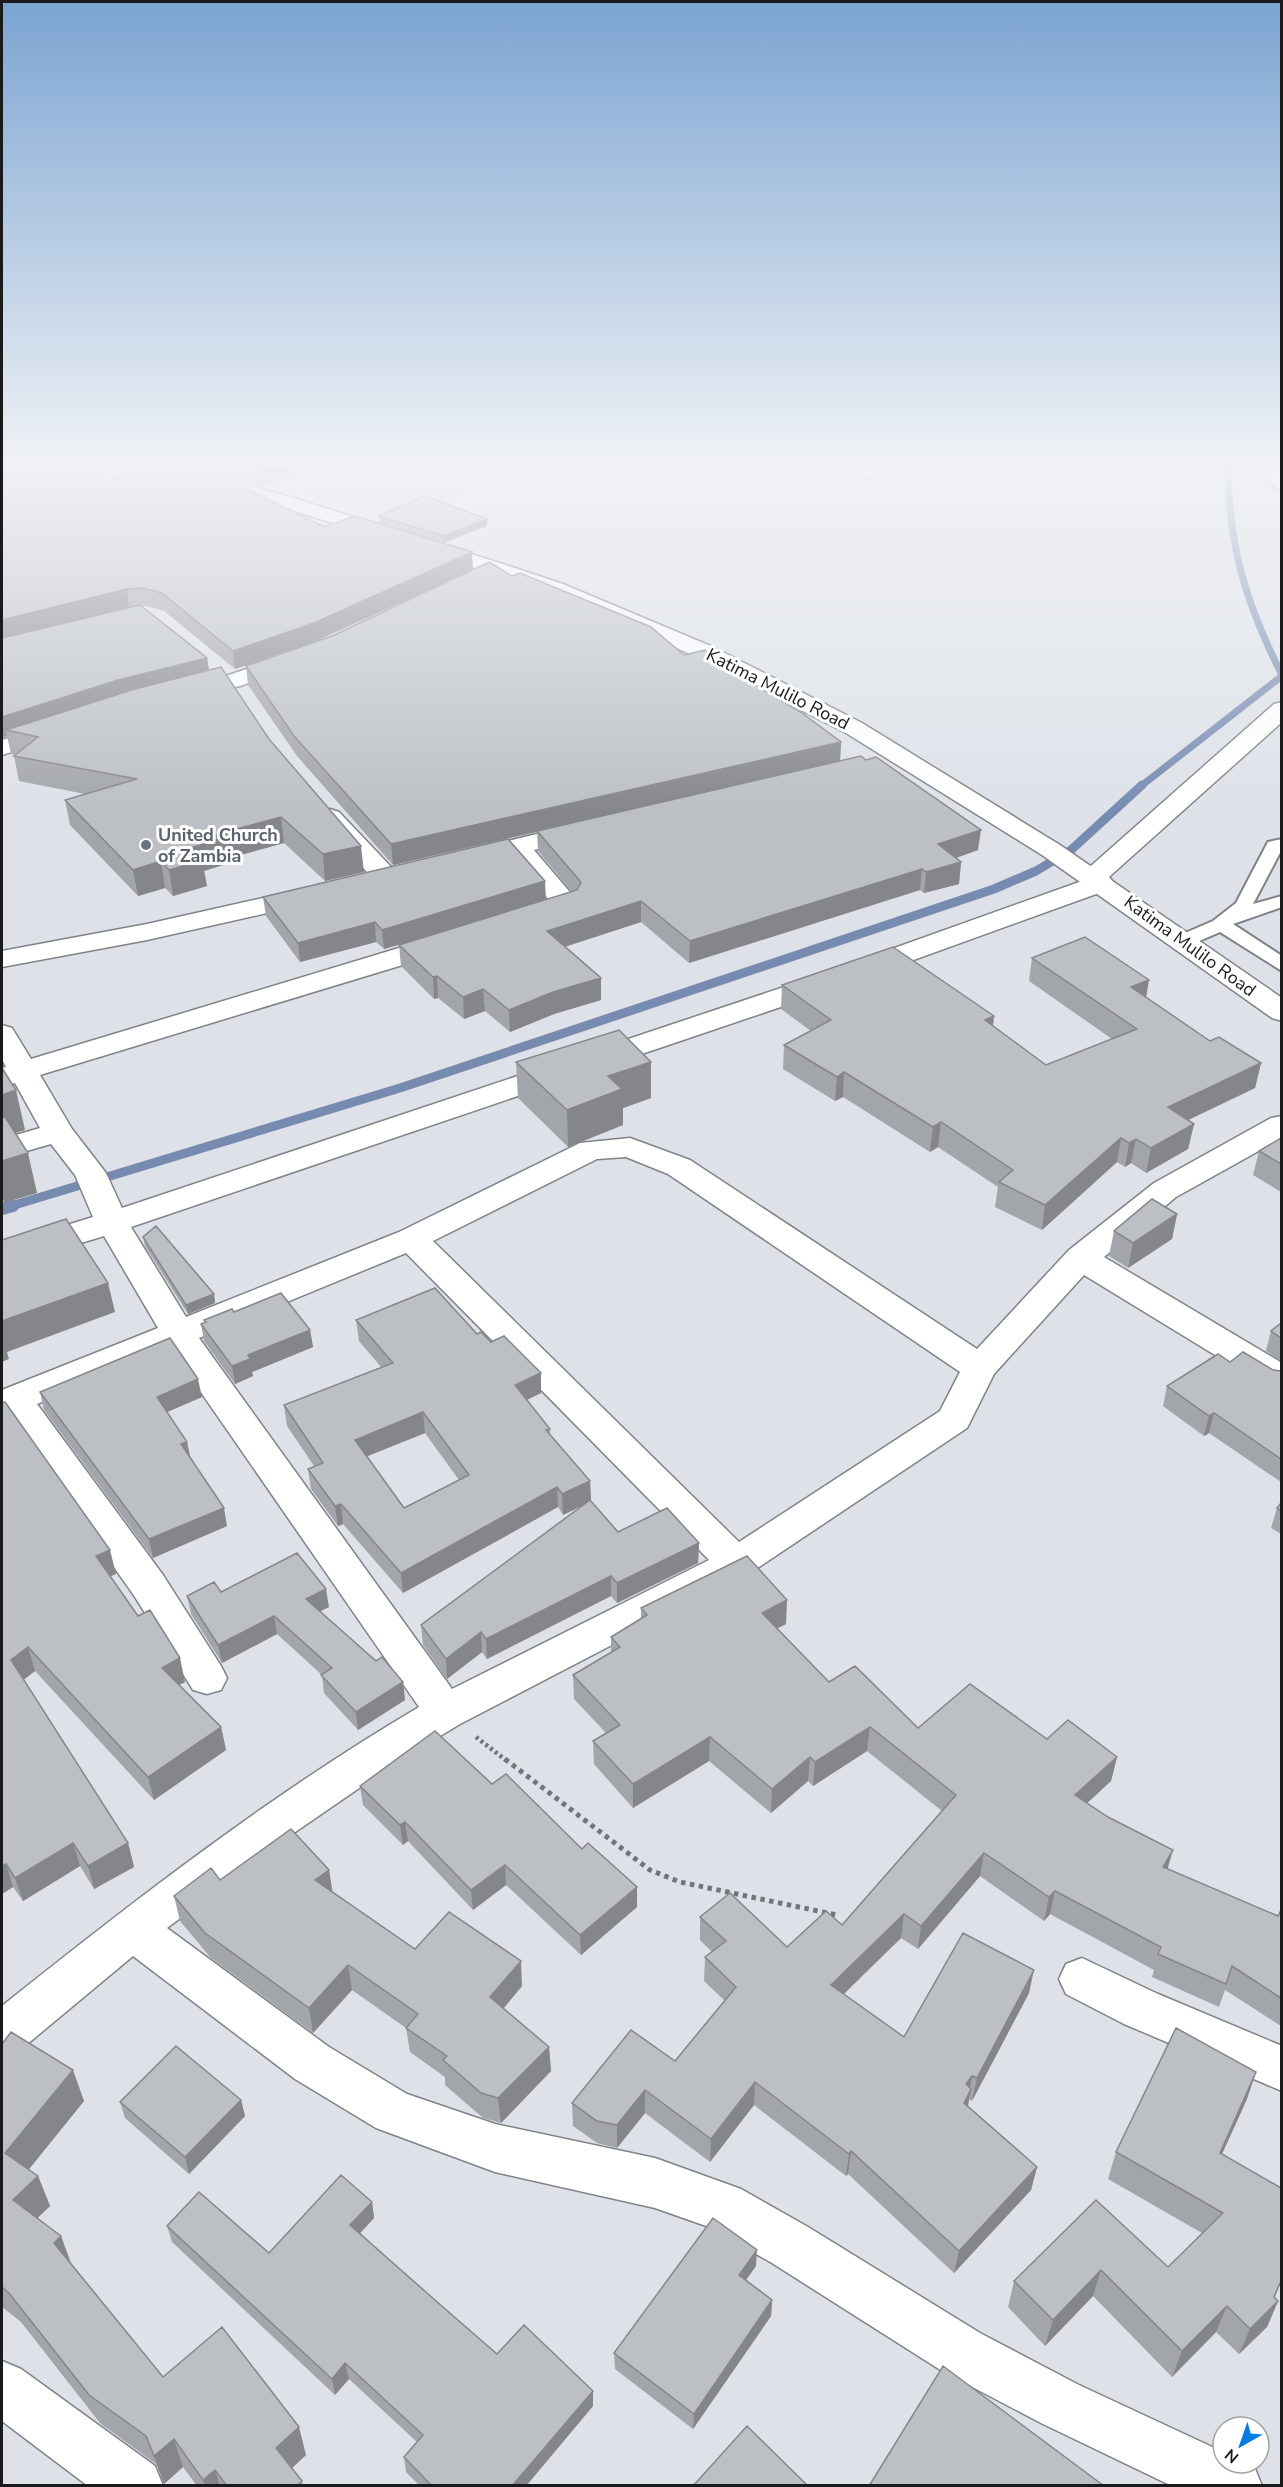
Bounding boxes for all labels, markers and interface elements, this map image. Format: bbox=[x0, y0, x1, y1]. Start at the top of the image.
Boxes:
street label: Katima Mulilo Road bbox=[702, 643, 854, 735]
place label: United Church of Zambia bbox=[158, 823, 278, 868]
marker: United Church of Zambia bbox=[139, 838, 153, 852]
street label: Katima Mulilo Road bbox=[1119, 890, 1261, 1002]
north arrow bbox=[1211, 2415, 1271, 2475]
text: N bbox=[1220, 2443, 1244, 2468]

